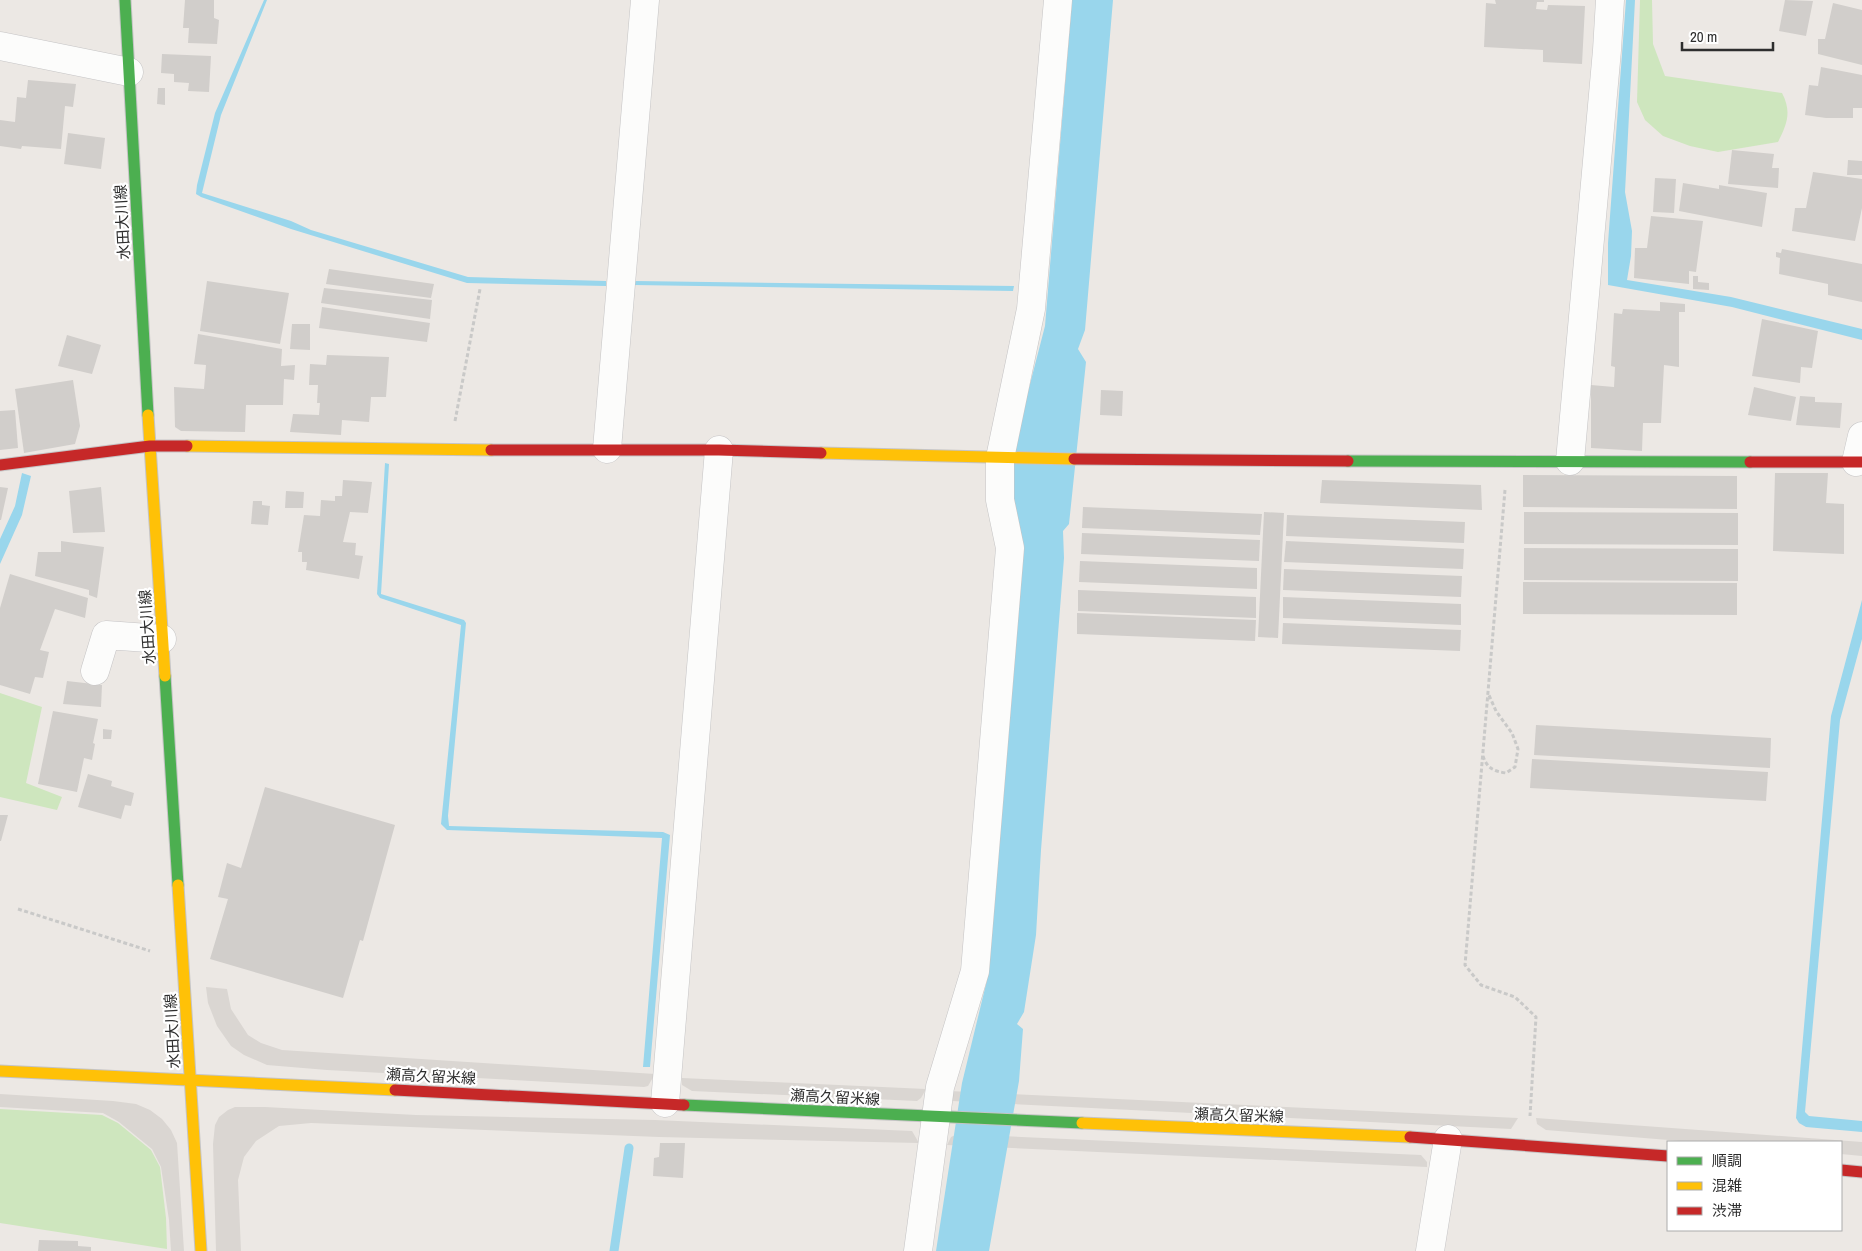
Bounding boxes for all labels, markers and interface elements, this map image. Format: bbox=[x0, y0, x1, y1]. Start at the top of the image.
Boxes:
scale bar bbox=[1682, 20, 1773, 52]
text: 20 m bbox=[1690, 26, 1717, 47]
street label: 水田大川線 bbox=[110, 184, 134, 260]
street label: 水田大川線 bbox=[134, 589, 160, 665]
street label: 水田大川線 bbox=[160, 993, 184, 1069]
street label: 瀬高久留米線 bbox=[386, 1063, 476, 1089]
street label: 瀬高久留米線 bbox=[790, 1084, 880, 1110]
street label: 瀬高久留米線 bbox=[1194, 1103, 1284, 1127]
legend bbox=[1667, 1141, 1842, 1231]
text: 順調 bbox=[1712, 1150, 1742, 1171]
text: 混雑 bbox=[1712, 1175, 1742, 1196]
text: 渋滞 bbox=[1712, 1200, 1742, 1221]

